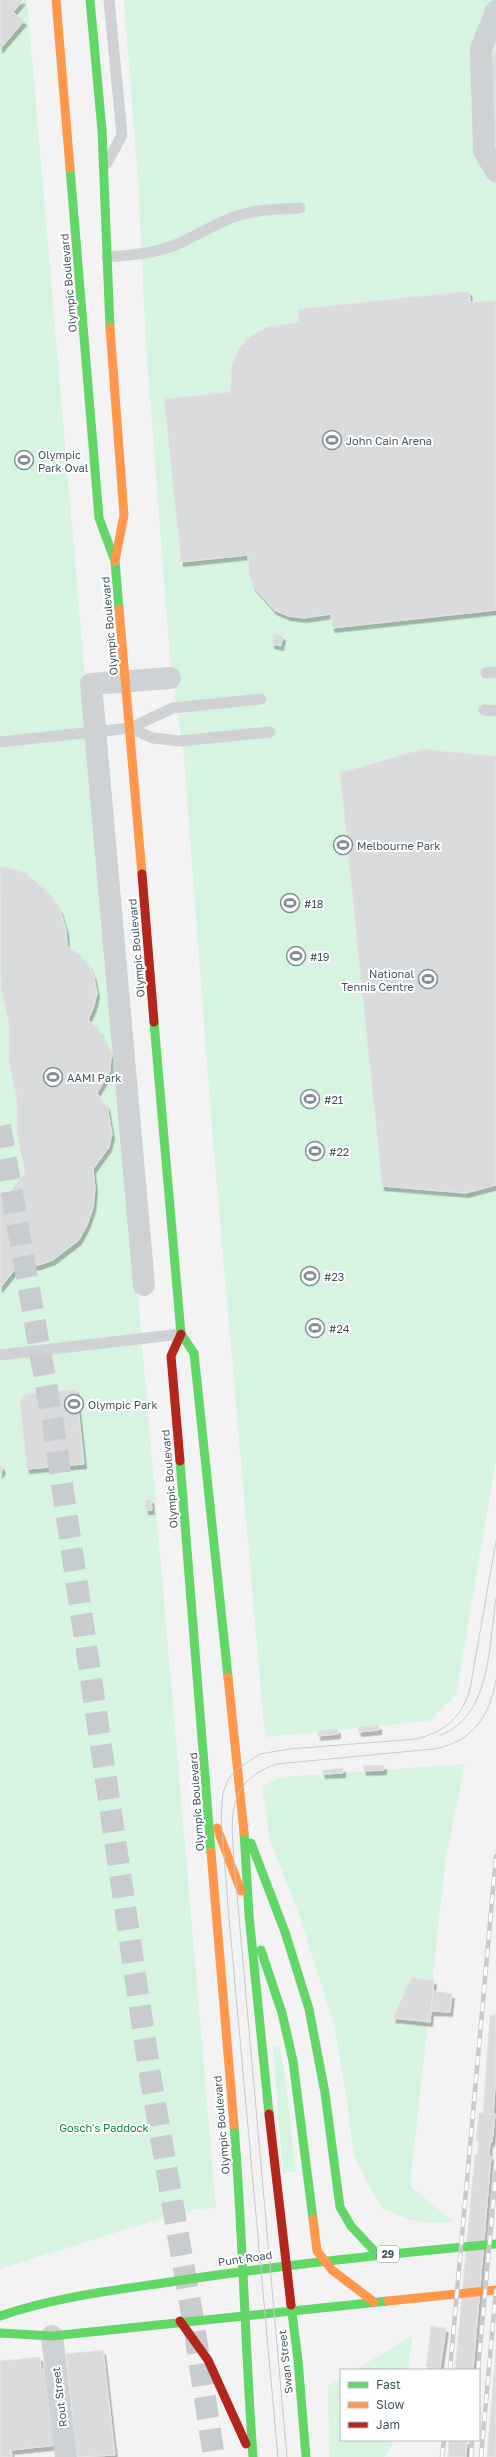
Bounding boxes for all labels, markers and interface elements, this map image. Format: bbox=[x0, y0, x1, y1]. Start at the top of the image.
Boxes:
street label: Olympic Boulevard bbox=[57, 233, 79, 333]
sports icon: John Cain Arena bbox=[321, 429, 343, 451]
place label: John Cain Arena bbox=[346, 434, 432, 447]
place label: Olympic Park Oval bbox=[38, 448, 89, 474]
sports icon: Olympic Park Oval bbox=[13, 449, 35, 471]
street label: Olympic Boulevard bbox=[98, 576, 120, 676]
sports icon: Melbourne Park bbox=[332, 834, 354, 856]
place label: Melbourne Park bbox=[357, 839, 440, 852]
sports icon: #18 bbox=[279, 892, 301, 914]
place label: #18 bbox=[304, 897, 324, 910]
street label: Olympic Boulevard bbox=[125, 898, 147, 998]
sports icon: #19 bbox=[285, 945, 307, 967]
place label: #19 bbox=[310, 950, 329, 963]
place label: National Tennis Centre bbox=[341, 967, 414, 993]
sports icon: National Tennis Centre bbox=[417, 968, 439, 990]
sports icon: AAMI Park bbox=[42, 1066, 64, 1088]
place label: AAMI Park bbox=[67, 1071, 121, 1084]
sports icon: #21 bbox=[299, 1088, 321, 1110]
place label: #21 bbox=[324, 1093, 343, 1106]
sports icon: #22 bbox=[304, 1140, 326, 1162]
place label: #22 bbox=[329, 1145, 349, 1158]
sports icon: #23 bbox=[299, 1265, 321, 1287]
place label: #23 bbox=[324, 1270, 344, 1283]
sports icon: #24 bbox=[304, 1317, 326, 1339]
place label: #24 bbox=[329, 1322, 350, 1335]
sports icon: Olympic Park bbox=[63, 1393, 85, 1415]
place label: Olympic Park bbox=[88, 1398, 158, 1411]
street label: Olympic Boulevard bbox=[158, 1429, 180, 1529]
street label: Olympic Boulevard bbox=[186, 1752, 206, 1852]
street label: Olympic Boulevard bbox=[210, 2075, 232, 2175]
park label: Gosch's Paddock bbox=[59, 2121, 149, 2134]
road number: 29 bbox=[377, 2246, 399, 2262]
street label: Punt Road bbox=[217, 2248, 273, 2268]
street label: Swan Street bbox=[275, 2330, 295, 2394]
street label: Rout Street bbox=[49, 2366, 69, 2428]
legend bbox=[340, 2369, 480, 2441]
text: Fast bbox=[376, 2377, 401, 2392]
text: Slow bbox=[376, 2397, 404, 2412]
text: Jam bbox=[376, 2417, 400, 2432]

